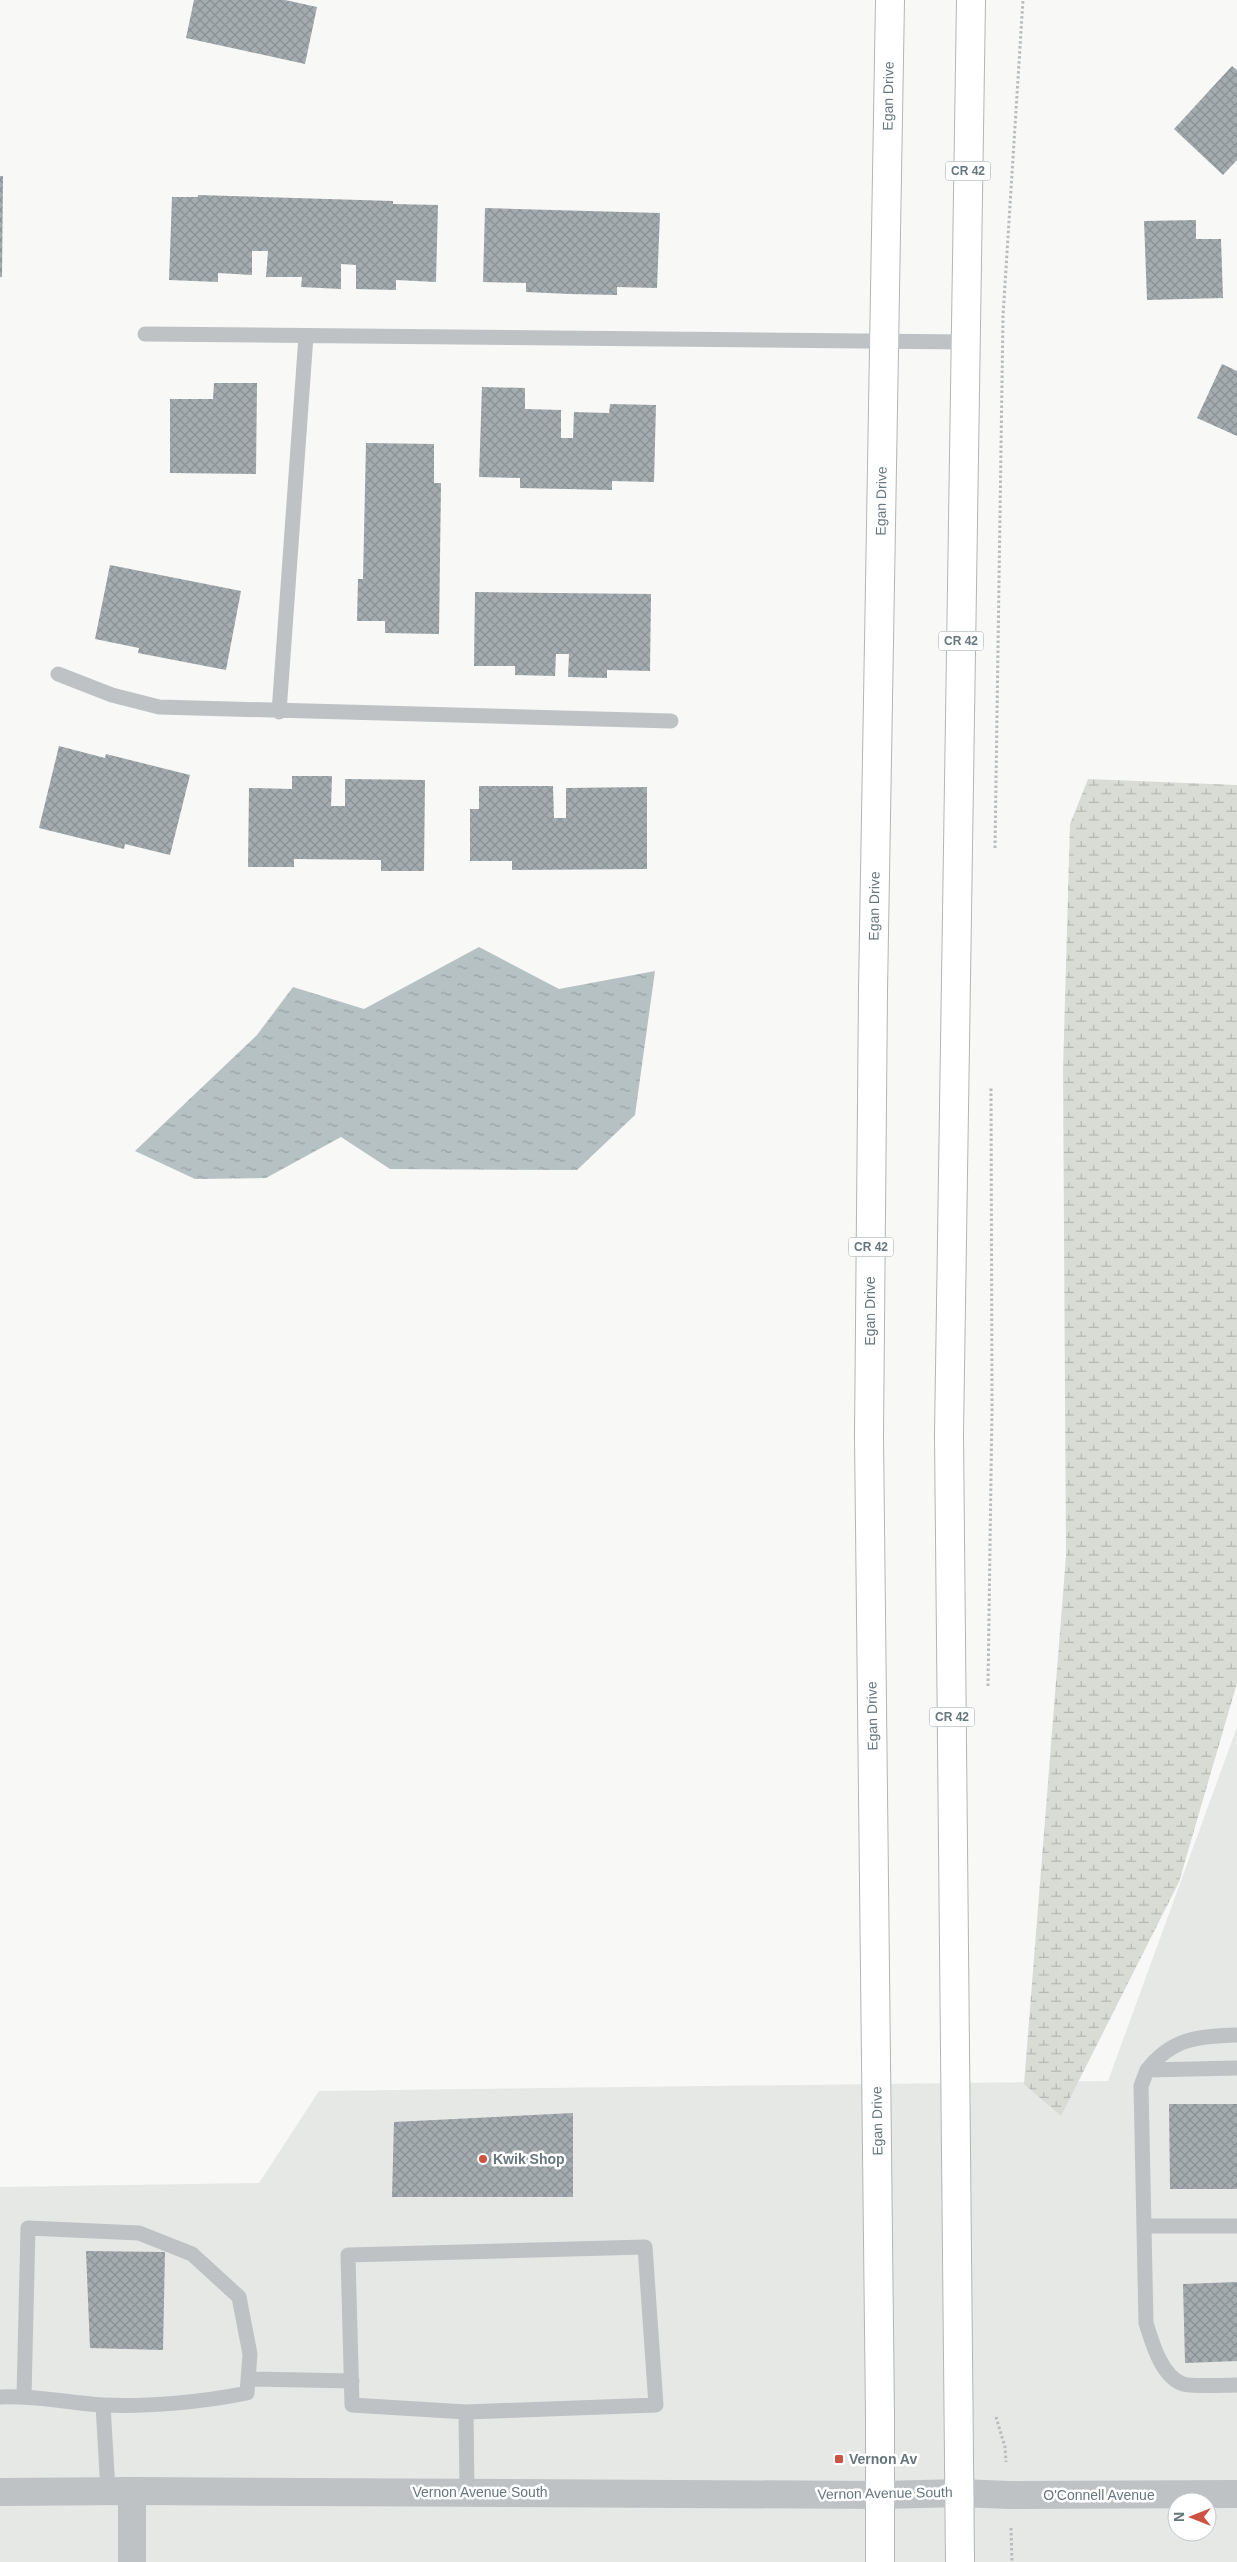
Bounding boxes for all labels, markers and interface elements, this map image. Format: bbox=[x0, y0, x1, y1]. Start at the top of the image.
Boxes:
street label: Egan Drive bbox=[879, 61, 897, 131]
road number: CR 42 bbox=[946, 162, 990, 180]
street label: Egan Drive bbox=[872, 466, 890, 536]
road number: CR 42 bbox=[938, 631, 984, 650]
street label: Egan Drive bbox=[865, 871, 883, 941]
road number: CR 42 bbox=[848, 1238, 894, 1256]
street label: Egan Drive bbox=[862, 1276, 878, 1346]
street label: Egan Drive bbox=[863, 1681, 881, 1751]
road number: CR 42 bbox=[930, 1708, 974, 1726]
street label: Egan Drive bbox=[868, 2086, 886, 2156]
place label: Kwik Shop bbox=[493, 2151, 565, 2167]
marker: Kwik Shop bbox=[477, 2153, 489, 2165]
place label: Vernon Av bbox=[849, 2451, 917, 2467]
marker: Vernon Av bbox=[833, 2453, 845, 2465]
street label: Vernon Avenue South bbox=[412, 2484, 548, 2500]
street label: Vernon Avenue South bbox=[817, 2484, 953, 2502]
street label: O'Connell Avenue bbox=[1043, 2487, 1155, 2503]
north arrow bbox=[1167, 2492, 1217, 2542]
text: N bbox=[1171, 2512, 1187, 2522]

